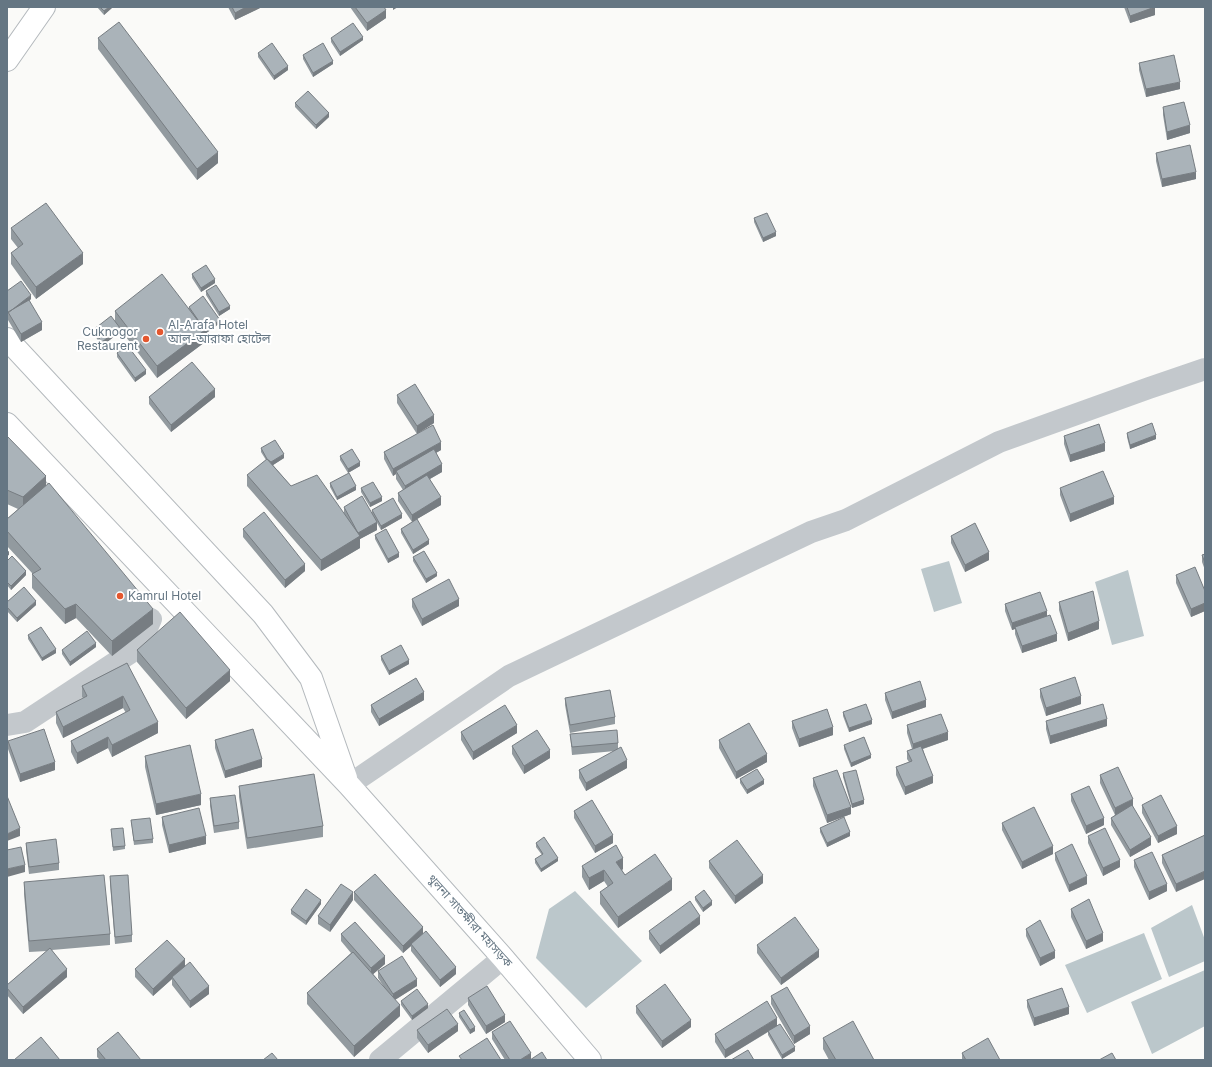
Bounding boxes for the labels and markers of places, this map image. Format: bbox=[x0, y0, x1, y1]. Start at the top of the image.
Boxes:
place label: Al-Arafa Hotel আল-আরাফা হোটেল bbox=[167, 317, 271, 346]
place label: Cuknogor Restaurent bbox=[77, 324, 138, 353]
marker: Al-Arafa Hotel আল-আরাফা হোটেল bbox=[155, 327, 165, 337]
marker: Cuknogor Restaurent bbox=[141, 334, 151, 344]
place label: Kamrul Hotel bbox=[128, 588, 201, 603]
marker: Kamrul Hotel bbox=[115, 591, 125, 601]

